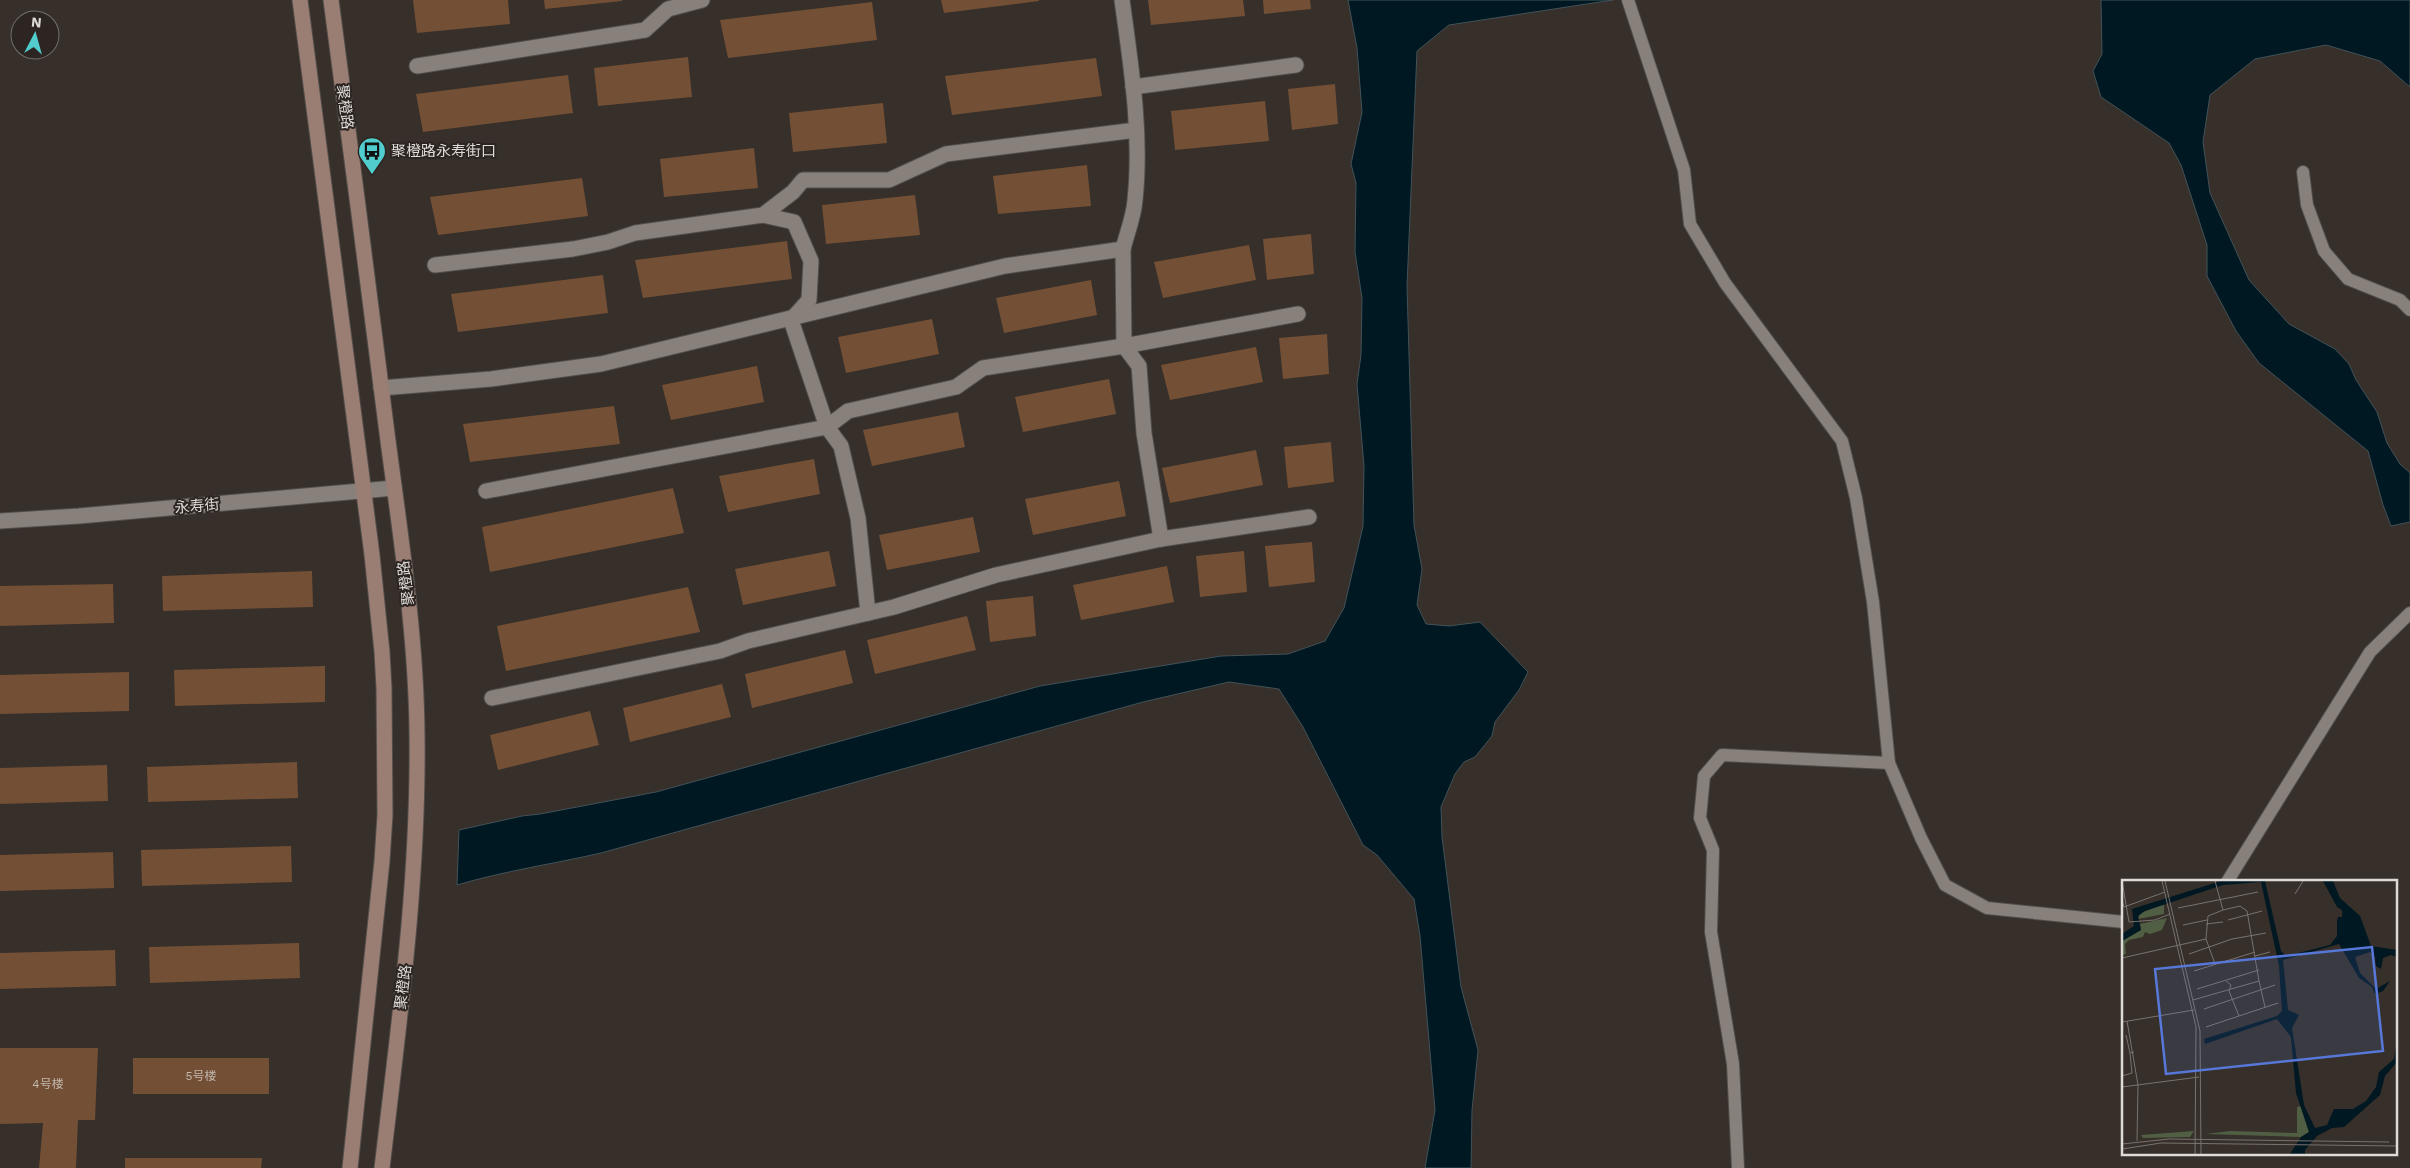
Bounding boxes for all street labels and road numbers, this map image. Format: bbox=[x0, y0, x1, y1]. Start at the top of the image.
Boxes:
street label: 聚橙路 bbox=[333, 84, 357, 130]
street label: 永寿街 bbox=[174, 495, 220, 517]
street label: 聚橙路 bbox=[394, 560, 418, 606]
street label: 聚橙路 bbox=[391, 964, 415, 1010]

